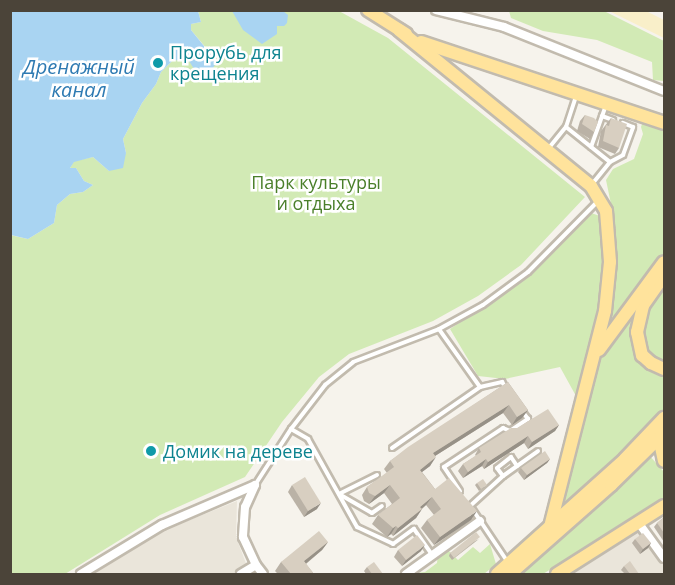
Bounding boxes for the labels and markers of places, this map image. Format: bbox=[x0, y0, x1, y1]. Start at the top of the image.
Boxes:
place label: Прорубь для крещения bbox=[170, 42, 282, 84]
marker: Прорубь для крещения bbox=[151, 56, 165, 70]
place label: Домик на дереве bbox=[163, 440, 313, 462]
marker: Домик на дереве bbox=[144, 444, 158, 458]

